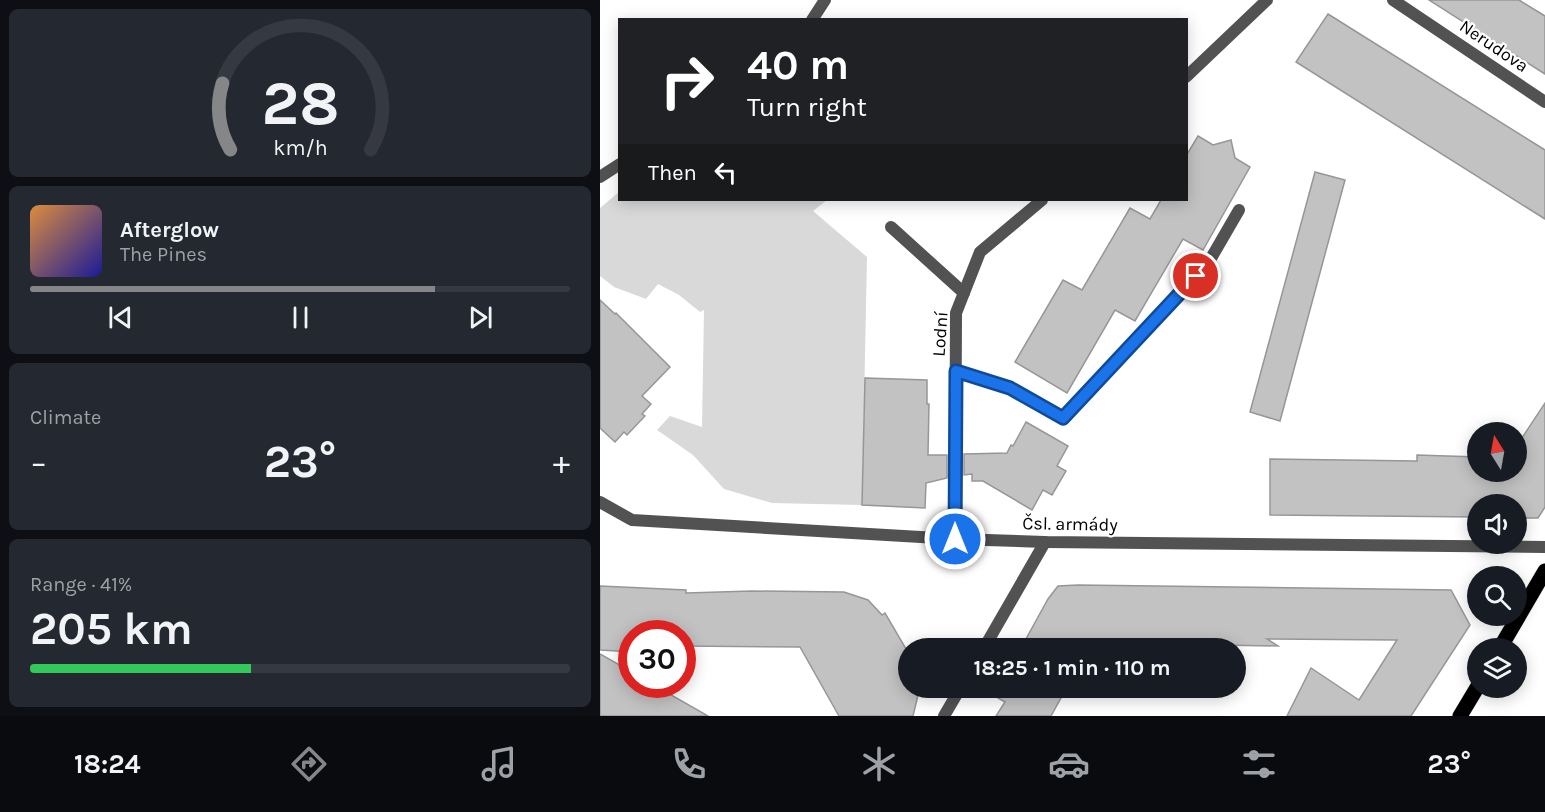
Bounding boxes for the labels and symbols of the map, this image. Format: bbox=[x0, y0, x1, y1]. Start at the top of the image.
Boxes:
street label: Nerudova bbox=[1455, 15, 1533, 77]
pin bbox=[1170, 250, 1221, 301]
street label: Lodní bbox=[927, 310, 953, 357]
north arrow bbox=[1467, 422, 1527, 482]
position arrow bbox=[923, 507, 987, 571]
street label: Čsl. armády bbox=[1022, 512, 1118, 536]
speed limit sign: 30 bbox=[618, 620, 696, 698]

